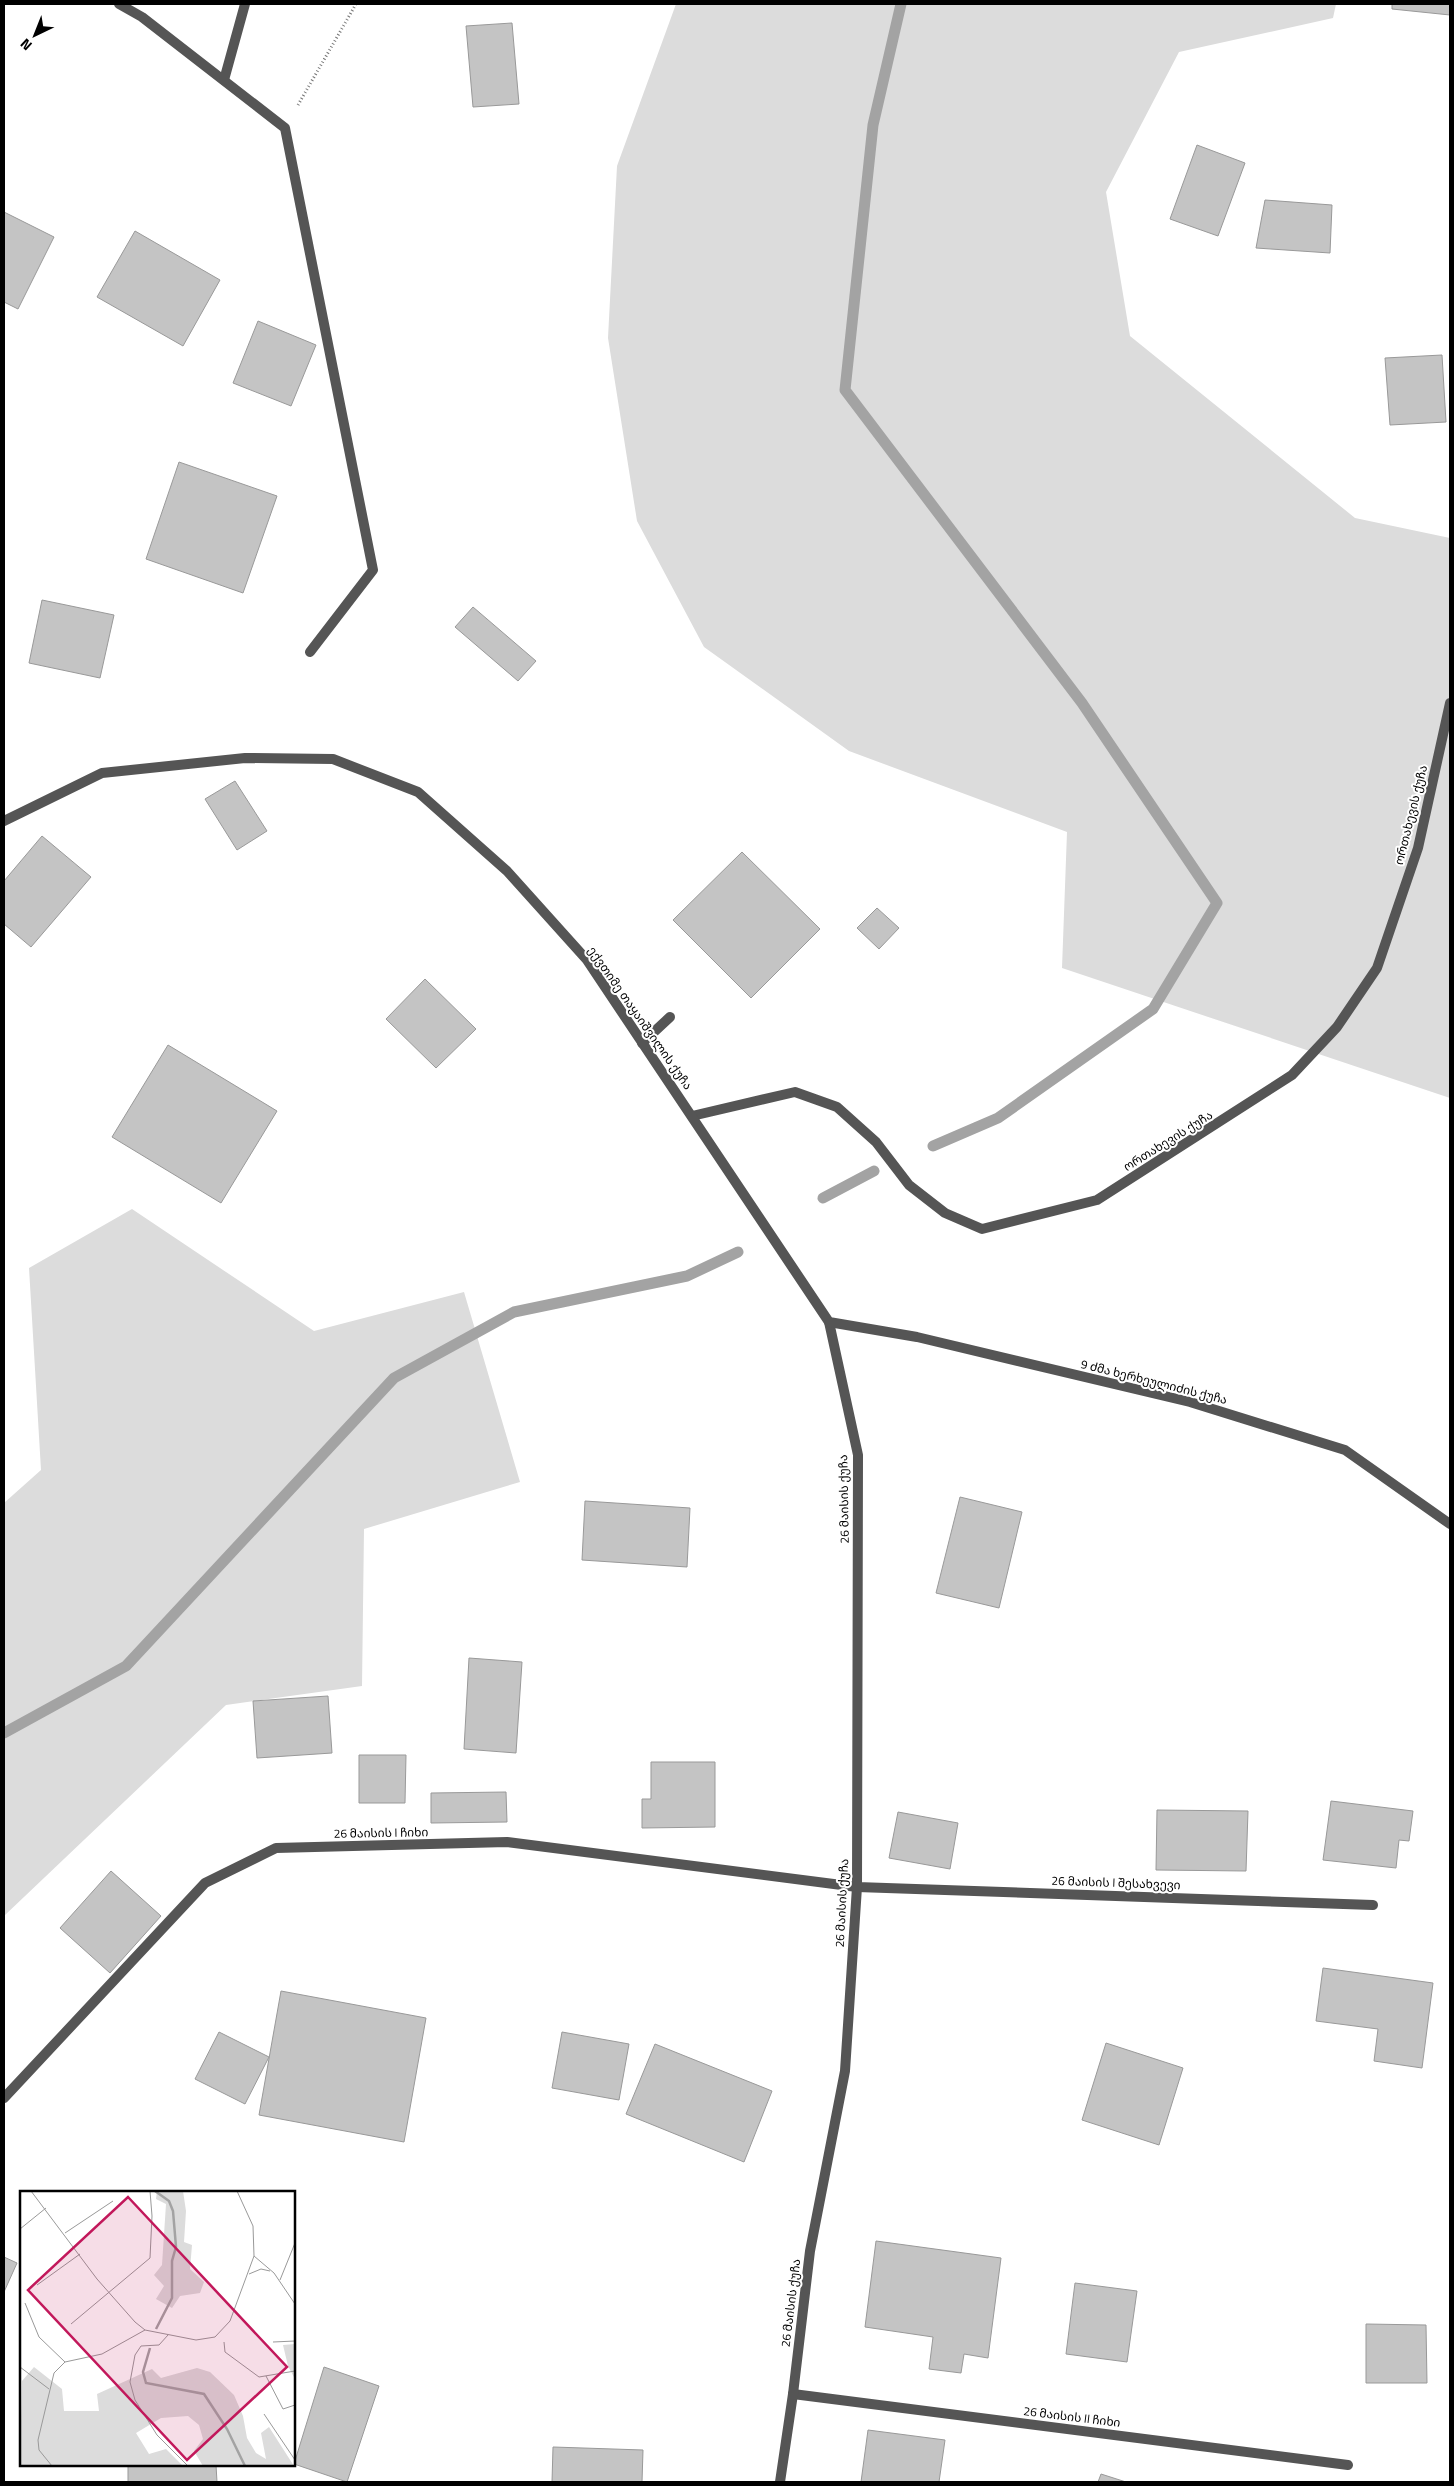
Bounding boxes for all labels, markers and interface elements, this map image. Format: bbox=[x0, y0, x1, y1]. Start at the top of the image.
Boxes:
north arrow bbox=[10, 10, 60, 60]
text: N bbox=[15, 34, 37, 56]
street label: ორთახევის ქუჩა bbox=[1389, 763, 1432, 867]
street label: ექვთიმე თაყაიშვილის ქუჩა bbox=[583, 942, 697, 1093]
street label: ორთახევის ქუჩა bbox=[1119, 1105, 1216, 1176]
street label: 9 ძმა ხერხეულიძის ქუჩა bbox=[1079, 1354, 1229, 1409]
street label: 26 მაისის ქუჩა bbox=[833, 1454, 854, 1544]
street label: 26 მაისის I ჩიხი bbox=[334, 1822, 429, 1843]
street label: 26 მაისის ქუჩა bbox=[830, 1858, 853, 1948]
street label: 26 მაისის I შესახვევი bbox=[1051, 1871, 1181, 1894]
inset map bbox=[20, 2191, 295, 2466]
street label: 26 მაისის ქუჩა bbox=[776, 2258, 805, 2348]
street label: 26 მაისის II ჩიხი bbox=[1022, 2401, 1122, 2432]

